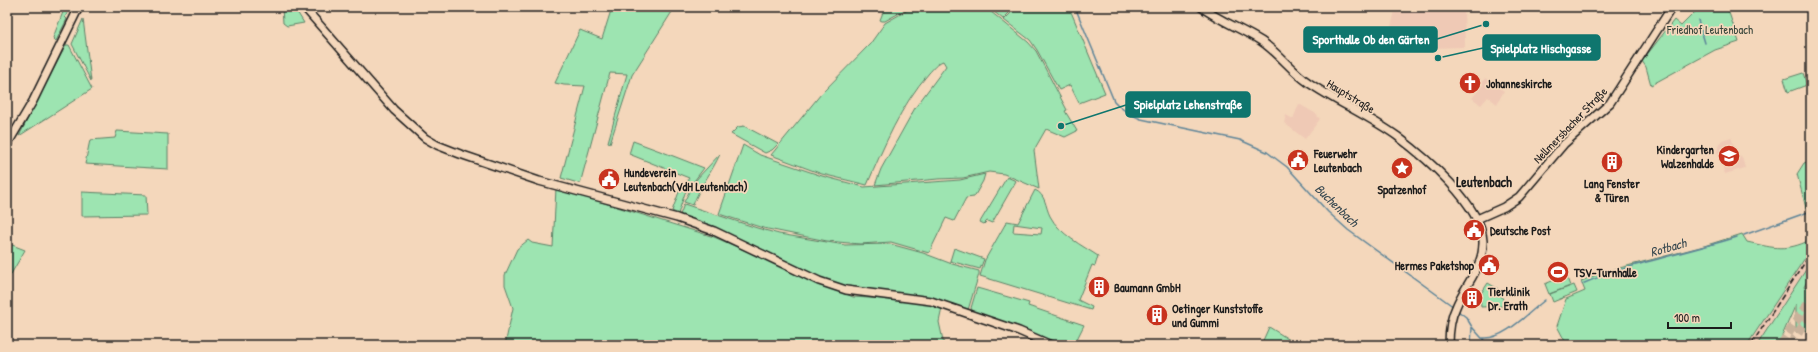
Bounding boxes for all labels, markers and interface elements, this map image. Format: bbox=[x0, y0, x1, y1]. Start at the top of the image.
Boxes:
park label: Friedhof Leutenbach bbox=[1666, 21, 1753, 38]
callout: Sporthalle Ob den Gärten bbox=[1304, 27, 1437, 52]
text: Sporthalle Ob den Gärten bbox=[1312, 30, 1430, 49]
callout: Spielplatz Hischgasse bbox=[1483, 35, 1600, 60]
text: Spielplatz Hischgasse bbox=[1491, 39, 1592, 58]
church icon: Johanneskirche bbox=[1457, 70, 1483, 96]
street label: Hauptstraße bbox=[1324, 75, 1379, 117]
place label: Johanneskirche bbox=[1486, 75, 1552, 92]
street label: Nellmersbacher Straße bbox=[1529, 83, 1611, 167]
callout: Spielplatz Lehenstraße bbox=[1126, 92, 1250, 117]
text: Spielplatz Lehenstraße bbox=[1134, 95, 1243, 114]
place label: Kindergarten Walzenhalde bbox=[1657, 141, 1715, 172]
school or university icon: Kindergarten Walzenhalde bbox=[1716, 143, 1742, 169]
place label: Feuerwehr Leutenbach bbox=[1313, 145, 1363, 176]
public building icon: Feuerwehr Leutenbach bbox=[1285, 147, 1311, 173]
building icon: Lang Fenster & Türen bbox=[1599, 149, 1625, 175]
place icon: Spatzenhof bbox=[1389, 155, 1415, 181]
place label: Hundeverein Leutenbach(VdH Leutenbach) bbox=[624, 164, 748, 195]
public building icon: Hundeverein Leutenbach(VdH Leutenbach) bbox=[596, 166, 622, 192]
district label: Leutenbach bbox=[1456, 172, 1512, 191]
place label: Lang Fenster & Türen bbox=[1584, 175, 1640, 206]
water label: Buchenbach bbox=[1311, 180, 1364, 231]
place label: Spatzenhof bbox=[1378, 181, 1427, 199]
public building icon: Deutsche Post bbox=[1461, 217, 1487, 243]
place label: Deutsche Post bbox=[1490, 222, 1551, 239]
water label: Rotbach bbox=[1648, 233, 1690, 261]
public building icon: Hermes Paketshop bbox=[1476, 252, 1502, 278]
place label: Hermes Paketshop bbox=[1395, 257, 1475, 275]
sports icon: TSV-Turnhalle bbox=[1545, 259, 1571, 285]
place label: TSV-Turnhalle bbox=[1573, 264, 1637, 281]
building icon: Baumann GmbH bbox=[1086, 274, 1112, 300]
place label: Baumann GmbH bbox=[1114, 279, 1181, 296]
place label: Tierklinik Dr. Erath bbox=[1487, 283, 1530, 314]
building icon: Tierklinik Dr. Erath bbox=[1459, 285, 1485, 311]
place label: Oetinger Kunststoffe und Gummi bbox=[1172, 300, 1263, 331]
building icon: Oetinger Kunststoffe und Gummi bbox=[1144, 302, 1170, 328]
scale bar bbox=[1668, 304, 1731, 330]
text: 100 m bbox=[1674, 309, 1700, 326]

